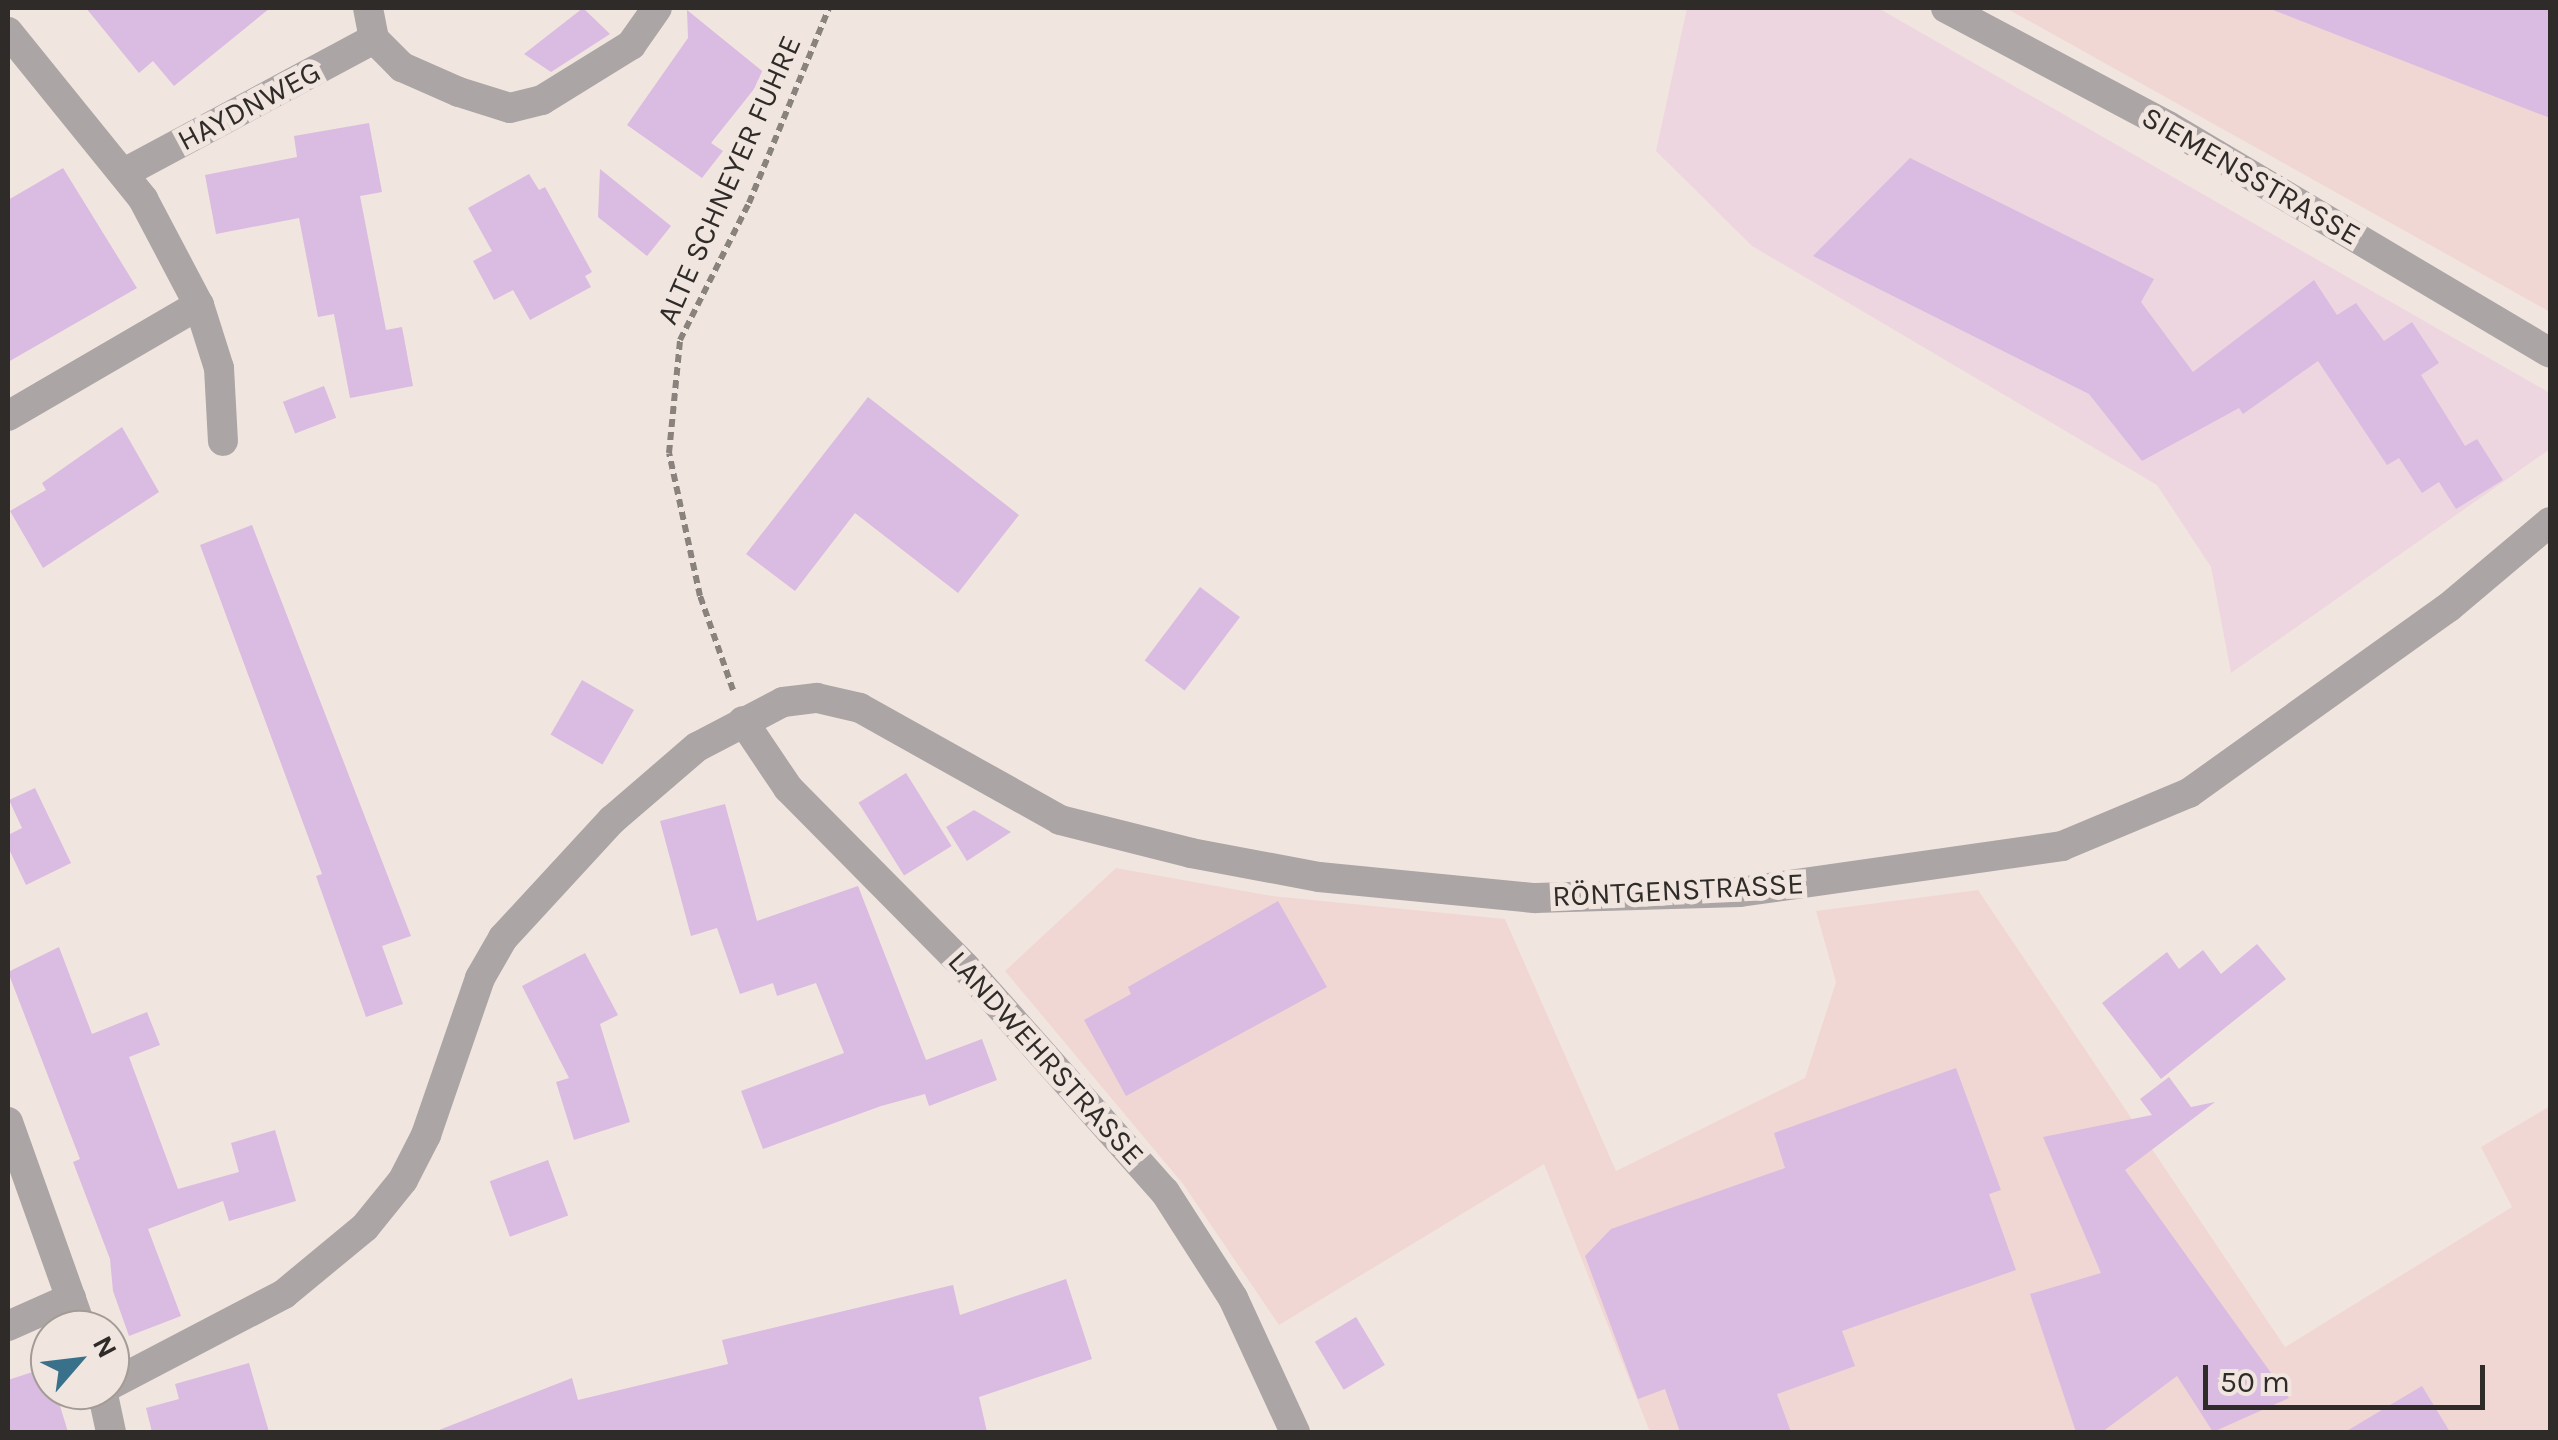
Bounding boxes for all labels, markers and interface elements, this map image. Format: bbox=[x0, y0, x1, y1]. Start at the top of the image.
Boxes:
street label: ALTE SCHNEYER FUHRE bbox=[649, 30, 809, 330]
street label: HAYDNWEG bbox=[172, 53, 326, 159]
street label: SIEMENSSTRASSE bbox=[2135, 99, 2367, 253]
street label: RÖNTGENSTRASSE bbox=[1551, 865, 1805, 915]
street label: LANDWEHRSTRASSE bbox=[940, 944, 1152, 1172]
north arrow bbox=[30, 1310, 130, 1410]
text: N bbox=[86, 1330, 124, 1363]
scale bar bbox=[2208, 1345, 2490, 1407]
text: 50 m bbox=[2220, 1364, 2290, 1400]

